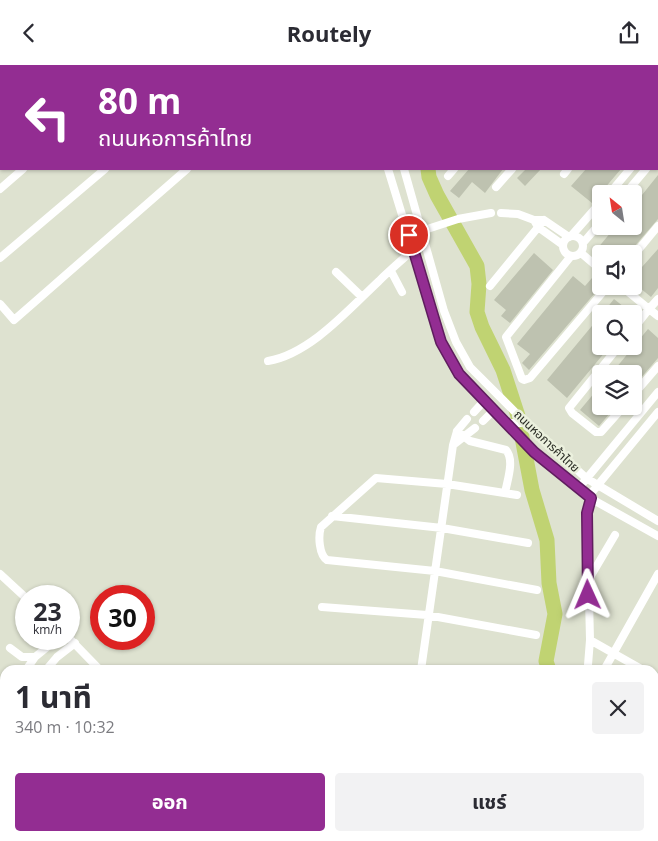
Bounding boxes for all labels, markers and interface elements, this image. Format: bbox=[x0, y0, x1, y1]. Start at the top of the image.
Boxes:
text: Routely bbox=[287, 18, 371, 48]
icon: back bbox=[15, 19, 43, 47]
icon: share bbox=[615, 19, 643, 47]
text: 80 m bbox=[98, 77, 181, 124]
icon: left bbox=[15, 85, 80, 150]
text: ถนนหอการค้าไทย bbox=[98, 122, 252, 152]
north arrow bbox=[592, 185, 642, 235]
map controls bbox=[592, 185, 642, 415]
pin bbox=[388, 214, 430, 256]
icon: arrive bbox=[395, 221, 423, 249]
button: sound bbox=[592, 245, 642, 295]
button: search bbox=[592, 305, 642, 355]
button: layers bbox=[592, 365, 642, 415]
street label: ถนนหอการค้าไทย bbox=[510, 406, 584, 476]
position arrow bbox=[561, 568, 613, 620]
speed limit sign: 30 bbox=[90, 585, 155, 650]
text: 23 bbox=[33, 594, 62, 628]
text: km/h bbox=[33, 621, 62, 638]
text: 1 นาที bbox=[15, 676, 92, 717]
button: close bbox=[592, 682, 644, 734]
text: 340 m · 10:32 bbox=[15, 716, 115, 738]
button: ออก bbox=[15, 773, 325, 831]
button: แชร์ bbox=[335, 773, 644, 831]

